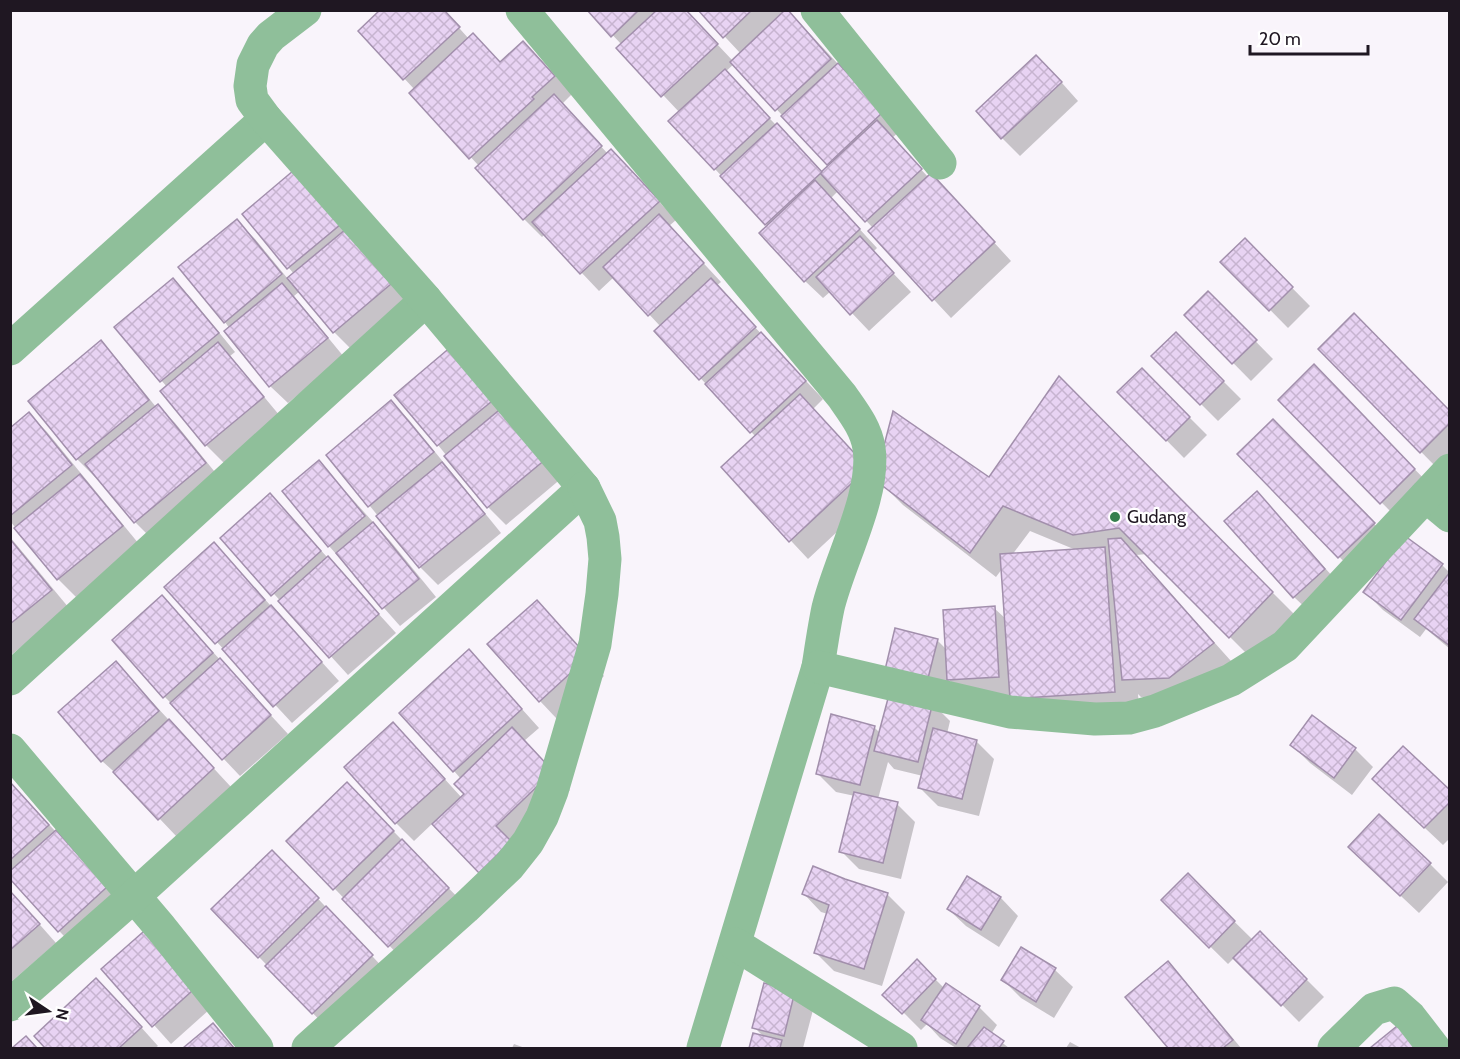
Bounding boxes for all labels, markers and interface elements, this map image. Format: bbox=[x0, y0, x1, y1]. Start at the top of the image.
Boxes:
scale bar bbox=[1250, 18, 1368, 56]
text: 20 m bbox=[1259, 28, 1301, 50]
place label: Gudang bbox=[1127, 506, 1187, 528]
marker: Gudang bbox=[1108, 510, 1122, 524]
north arrow bbox=[18, 981, 78, 1041]
text: N bbox=[52, 1007, 73, 1022]

